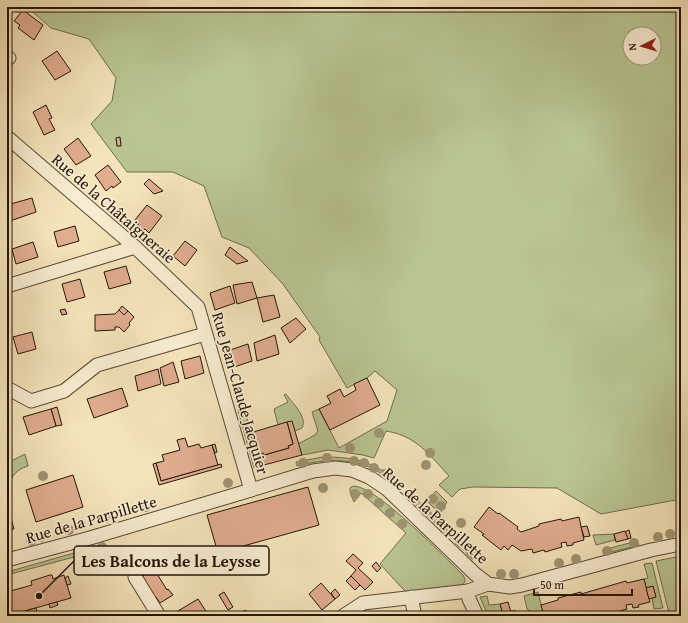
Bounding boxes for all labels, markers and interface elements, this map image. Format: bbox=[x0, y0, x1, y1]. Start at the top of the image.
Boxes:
north arrow bbox=[622, 26, 662, 66]
text: N bbox=[624, 42, 640, 51]
street label: Rue de la Châtaigneraie bbox=[47, 147, 181, 269]
street label: Rue Jean-Claude Jacquier bbox=[206, 309, 276, 477]
street label: Rue de la Parpillette bbox=[378, 461, 494, 569]
street label: Rue de la Parpillette bbox=[23, 489, 159, 549]
callout: Les Balcons de la Leysse bbox=[74, 546, 269, 575]
text: Les Balcons de la Leysse bbox=[81, 548, 261, 573]
scale bar bbox=[534, 571, 632, 597]
text: 50 m bbox=[540, 576, 564, 593]

